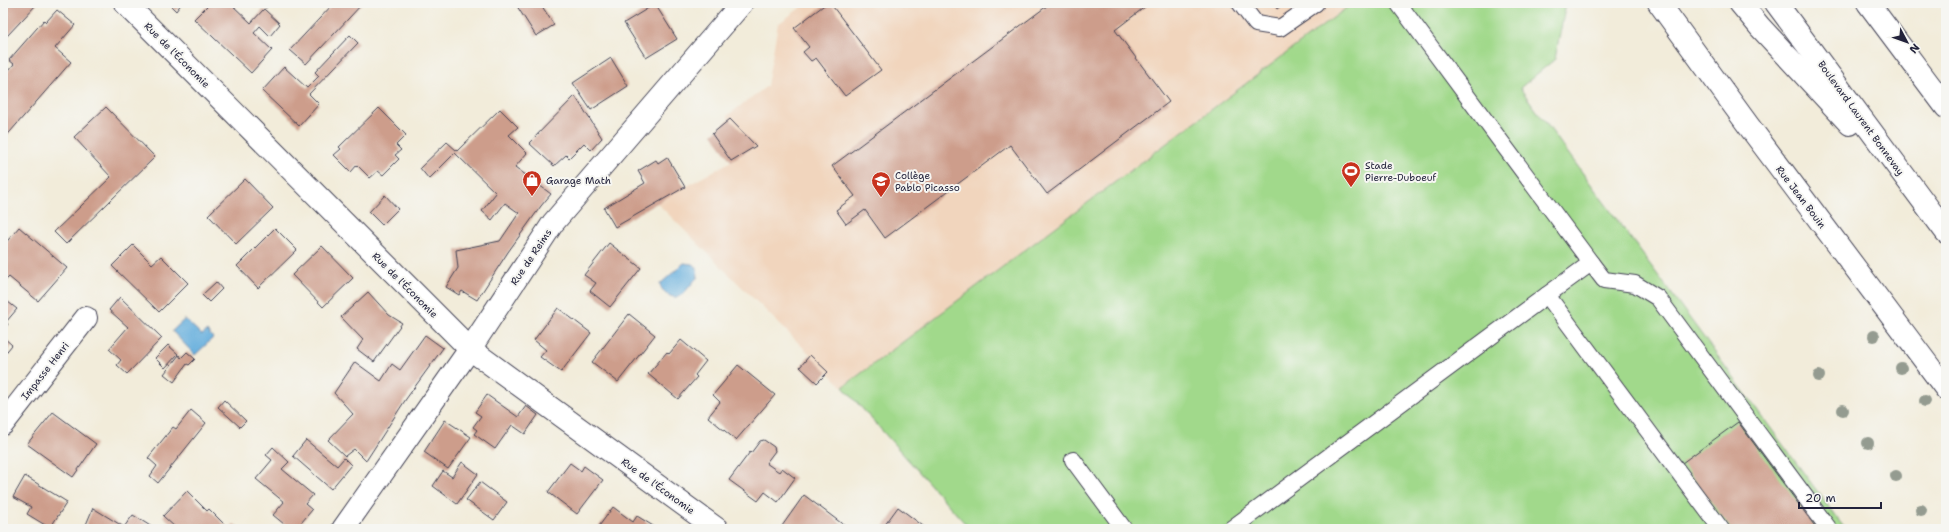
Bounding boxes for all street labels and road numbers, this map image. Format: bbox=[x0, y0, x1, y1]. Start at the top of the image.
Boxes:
street label: Rue de l'Économie bbox=[141, 19, 213, 91]
street label: Boulevard Laurent Bonnevay bbox=[1815, 58, 1907, 178]
street label: Rue Jean Bouin bbox=[1773, 163, 1829, 231]
street label: Rue de Reims bbox=[507, 226, 555, 288]
street label: Rue de l'Économie bbox=[369, 249, 441, 321]
street label: Impasse Henri bbox=[18, 339, 72, 403]
street label: Rue de l'Économie bbox=[619, 455, 697, 517]

